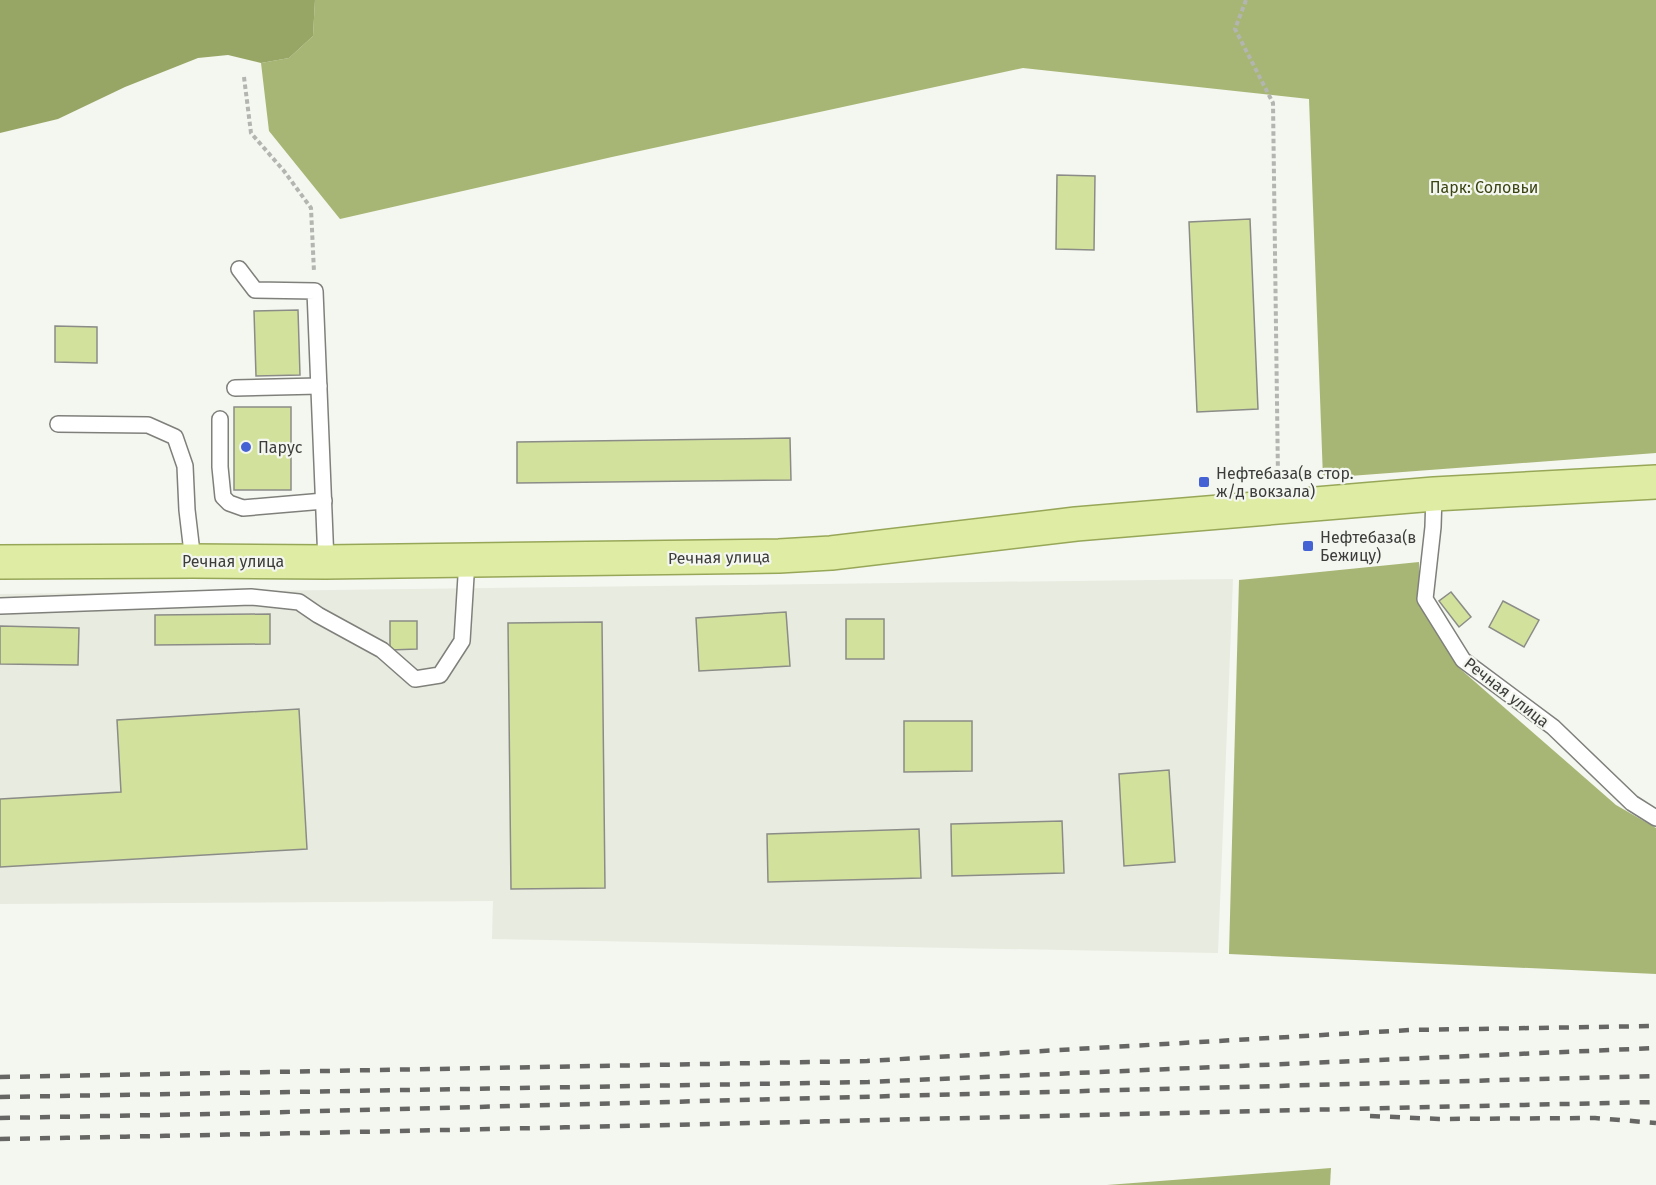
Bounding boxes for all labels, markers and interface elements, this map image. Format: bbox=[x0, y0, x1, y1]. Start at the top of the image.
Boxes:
park label: Парк: Соловьи bbox=[1430, 178, 1538, 197]
place label: Парус bbox=[258, 438, 303, 457]
marker: Парус bbox=[239, 440, 253, 454]
place label: Нефтебаза(в стор. ж/д вокзала) bbox=[1216, 464, 1354, 501]
marker: Нефтебаза(в стор. ж/д вокзала) bbox=[1197, 475, 1211, 489]
place label: Нефтебаза(в Бежицу) bbox=[1320, 528, 1416, 565]
marker: Нефтебаза(в Бежицу) bbox=[1301, 539, 1315, 553]
street label: Речная улица bbox=[668, 547, 770, 568]
street label: Речная улица bbox=[182, 552, 284, 571]
street label: Речная улица bbox=[1461, 653, 1553, 731]

